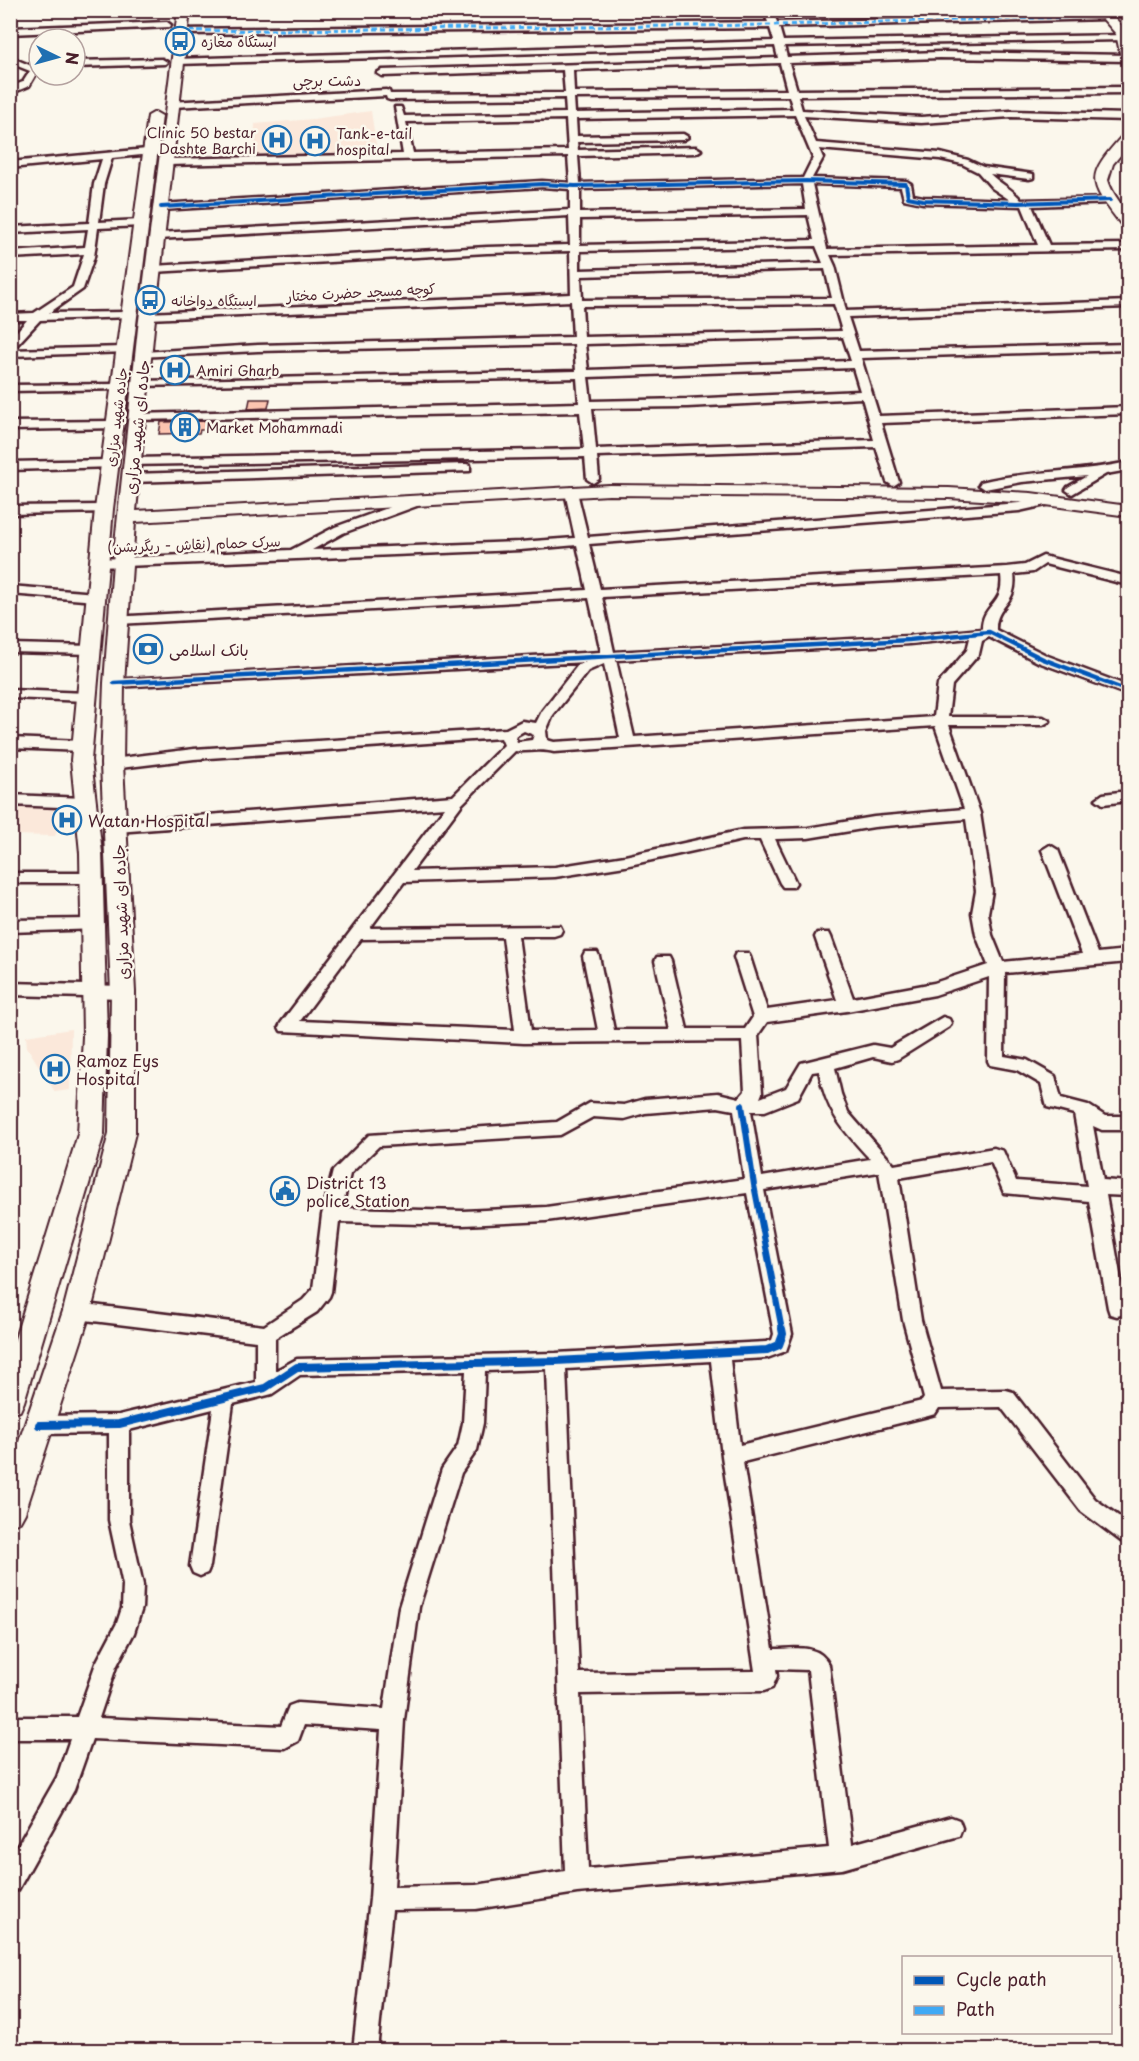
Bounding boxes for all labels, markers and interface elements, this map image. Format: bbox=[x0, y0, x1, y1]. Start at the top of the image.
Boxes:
bus stop icon: ایستگاه مغازه bbox=[164, 25, 196, 57]
north arrow bbox=[27, 27, 87, 87]
place label: ایستگاه مغازه bbox=[201, 31, 277, 52]
text: N bbox=[60, 51, 85, 66]
district label: دشت برچی bbox=[293, 68, 361, 91]
place label: Clinic 50 bestar Dashte Barchi bbox=[147, 122, 257, 159]
place label: Tank-e-tail hospital bbox=[336, 123, 412, 160]
hospital icon: Clinic 50 bestar Dashte Barchi bbox=[261, 124, 293, 156]
hospital icon: Tank-e-tail hospital bbox=[299, 125, 331, 157]
street label: کوچه مسجد حضرت مختار bbox=[285, 278, 436, 306]
bus stop icon: ایستگاه دواخانه bbox=[134, 284, 166, 316]
place label: ایستگاه دواخانه bbox=[171, 290, 257, 311]
hospital icon: Amiri Gharb bbox=[159, 354, 191, 386]
street label: جاده ای شهید مزاری bbox=[117, 358, 155, 496]
place label: Amiri Gharb bbox=[196, 360, 279, 381]
street label: جاده شهید مزاری bbox=[99, 366, 133, 468]
building icon: Market Mohammadi bbox=[169, 411, 201, 443]
place label: Market Mohammadi bbox=[206, 417, 343, 438]
street label: سرک حمام (نقاش - ریگریشن) bbox=[107, 530, 281, 559]
bank icon: بانک اسلامی bbox=[132, 633, 164, 665]
place label: بانک اسلامی bbox=[169, 637, 249, 661]
hospital icon: Watan Hospital bbox=[51, 804, 83, 836]
place label: Watan Hospital bbox=[88, 808, 210, 832]
street label: جاده ای شهید مزاری bbox=[106, 844, 134, 980]
place label: Ramoz Eys Hospital bbox=[76, 1048, 159, 1090]
hospital icon: Ramoz Eys Hospital bbox=[39, 1053, 71, 1085]
place label: District 13 police Station bbox=[306, 1170, 410, 1212]
public building icon: District 13 police Station bbox=[269, 1175, 301, 1207]
legend bbox=[902, 1956, 1112, 2034]
text: Cycle path bbox=[956, 1965, 1047, 1992]
text: Path bbox=[956, 1995, 995, 2022]

